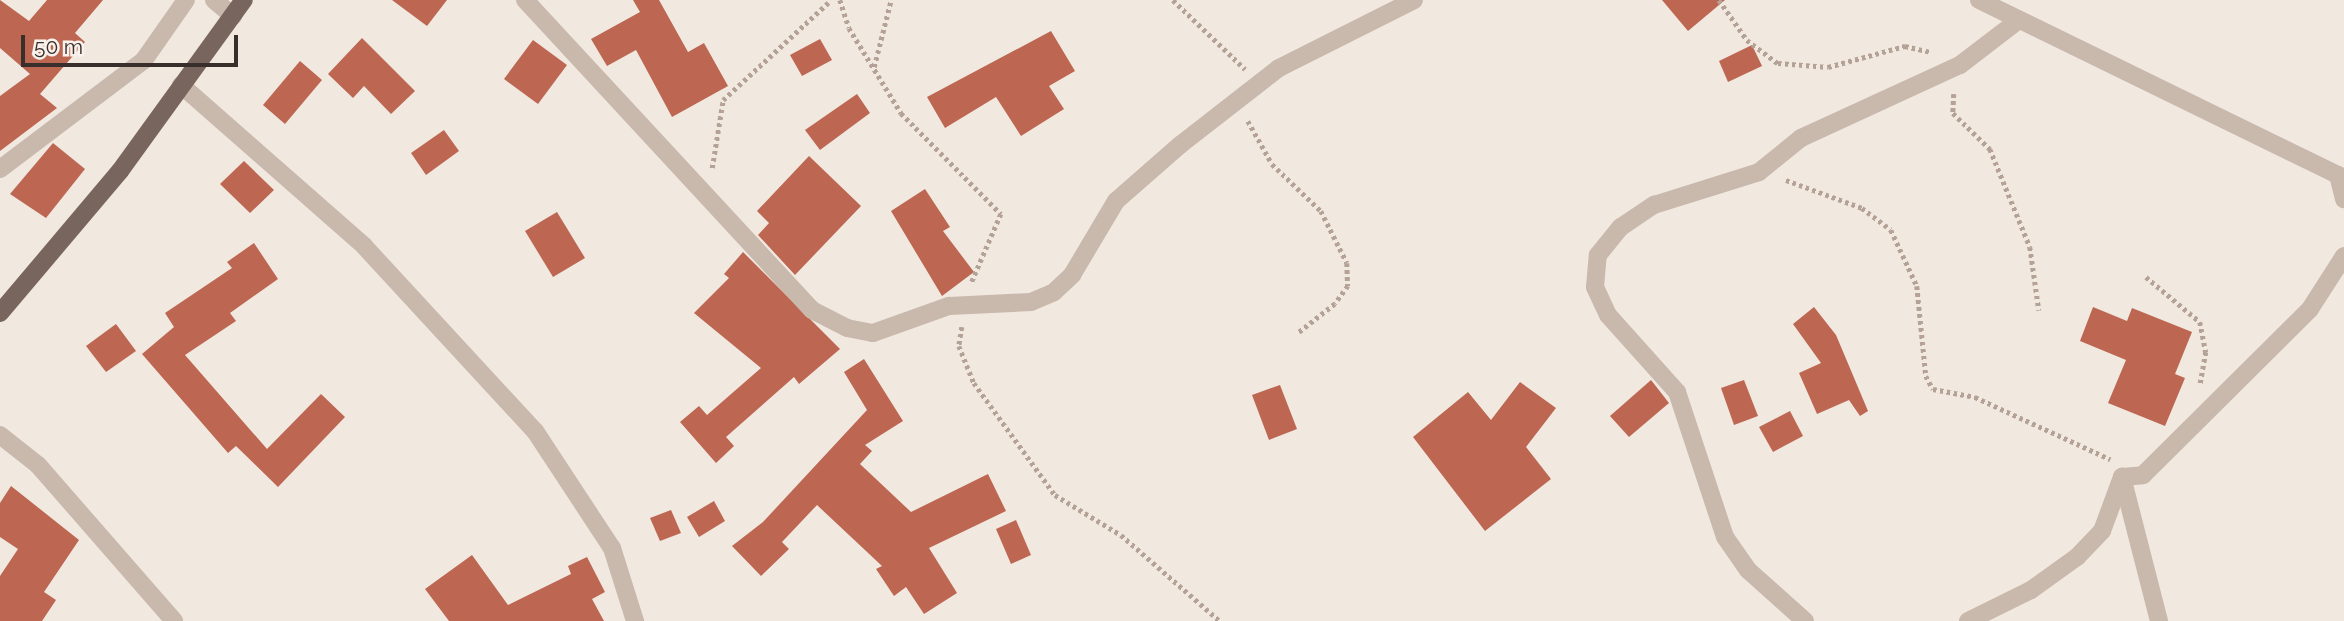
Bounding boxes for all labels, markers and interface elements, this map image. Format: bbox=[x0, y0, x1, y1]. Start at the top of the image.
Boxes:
scale bar bbox=[24, 21, 242, 65]
text: 50 m bbox=[34, 34, 83, 59]

